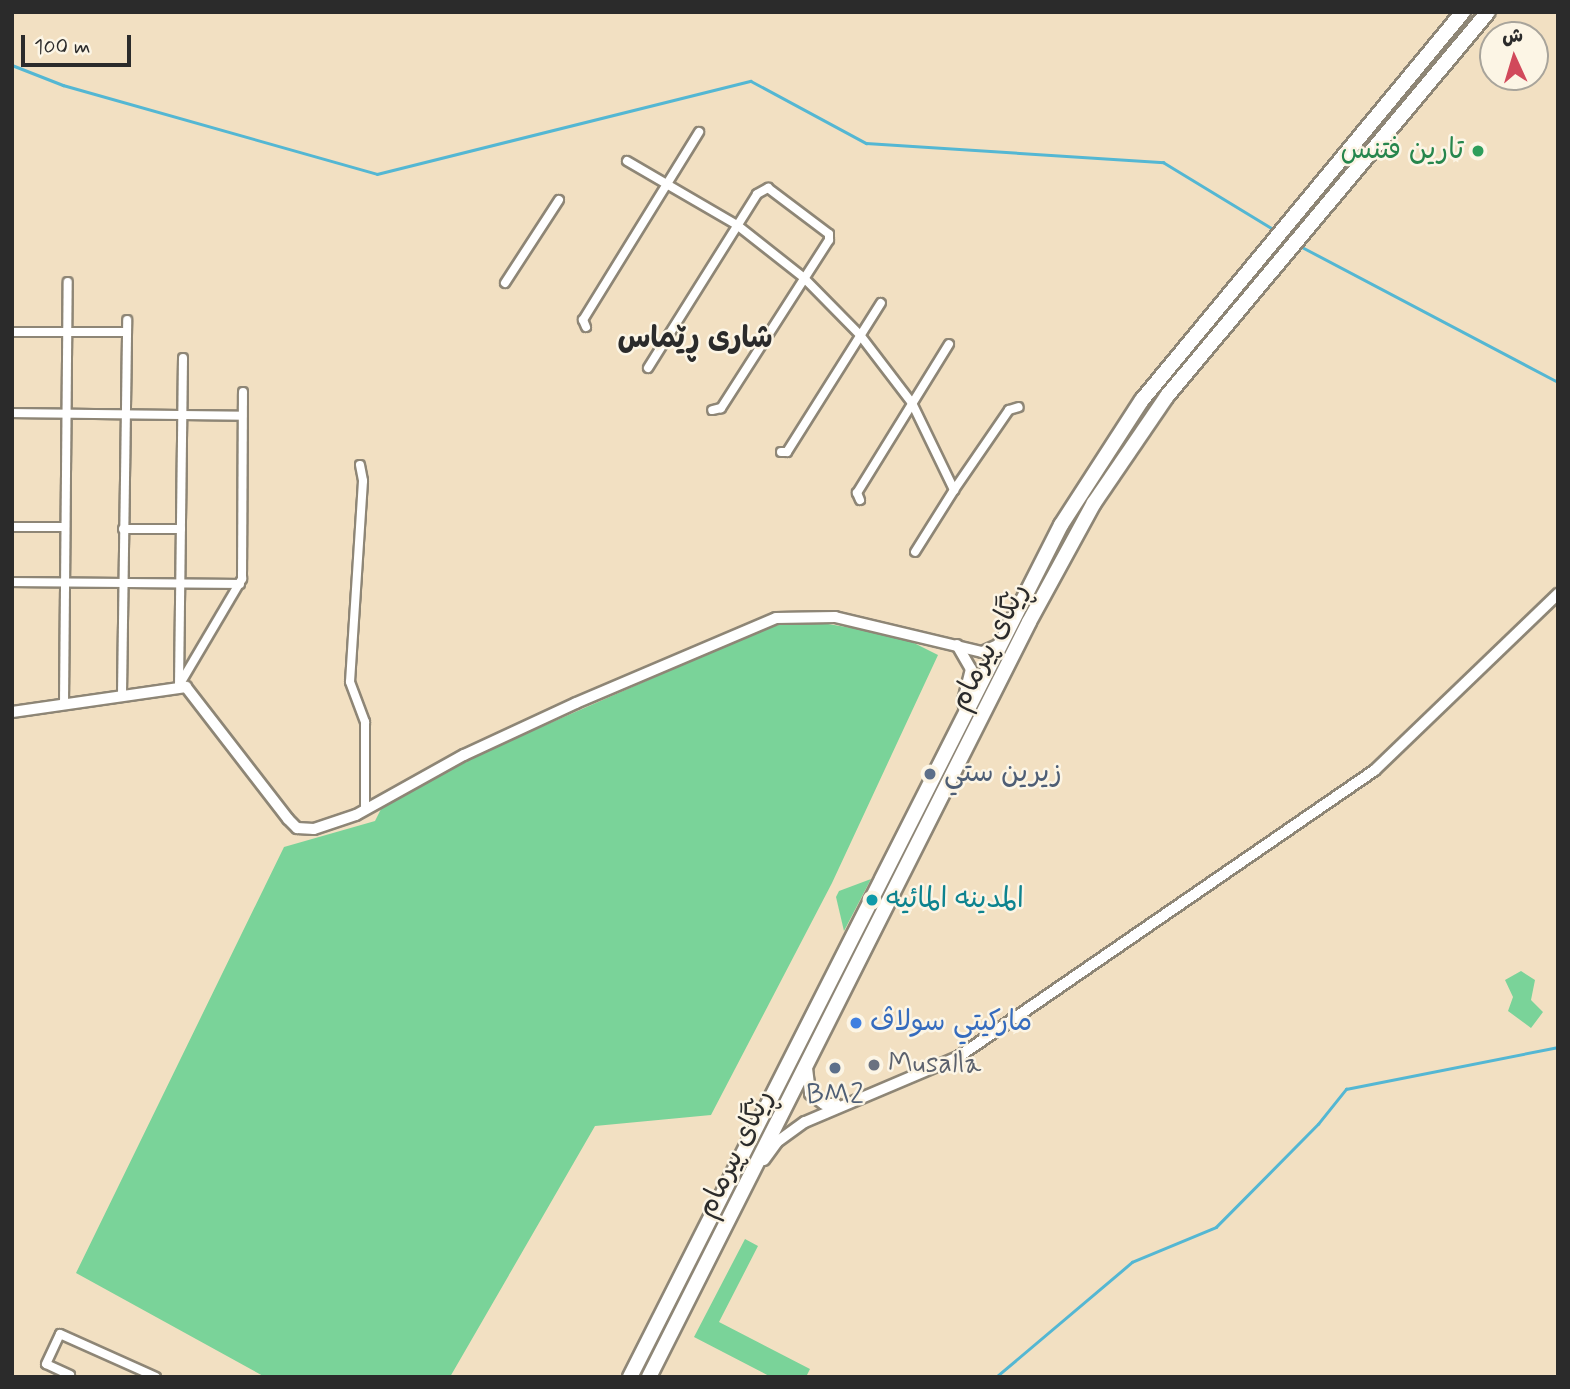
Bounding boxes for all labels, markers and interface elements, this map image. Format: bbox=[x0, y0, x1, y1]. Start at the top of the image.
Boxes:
scale bar bbox=[24, 21, 135, 65]
north arrow bbox=[1479, 21, 1549, 91]
text: ش bbox=[1501, 23, 1524, 50]
text: 100 m bbox=[34, 33, 90, 61]
place label: تارين فتنس bbox=[1341, 134, 1464, 168]
marker: تارين فتنس bbox=[1470, 143, 1486, 159]
district label: شاری ڕێماس bbox=[617, 321, 773, 357]
street label: ڕێگای پیرمام bbox=[944, 578, 1036, 716]
place label: زيرين ستي bbox=[944, 757, 1062, 791]
marker: زيرين ستي bbox=[922, 766, 938, 782]
place label: المدينه المائيه bbox=[886, 883, 1024, 917]
marker: المدينه المائيه bbox=[864, 892, 880, 908]
place label: ماركيتي سولاڤ bbox=[870, 1006, 1032, 1040]
marker: ماركيتي سولاڤ bbox=[848, 1015, 864, 1031]
place label: Musalla bbox=[888, 1048, 981, 1082]
marker: Musalla bbox=[866, 1057, 882, 1073]
marker: BM2 bbox=[827, 1060, 843, 1076]
place label: BM2 bbox=[806, 1079, 864, 1113]
street label: ڕێگای پیرمام bbox=[691, 1084, 781, 1224]

